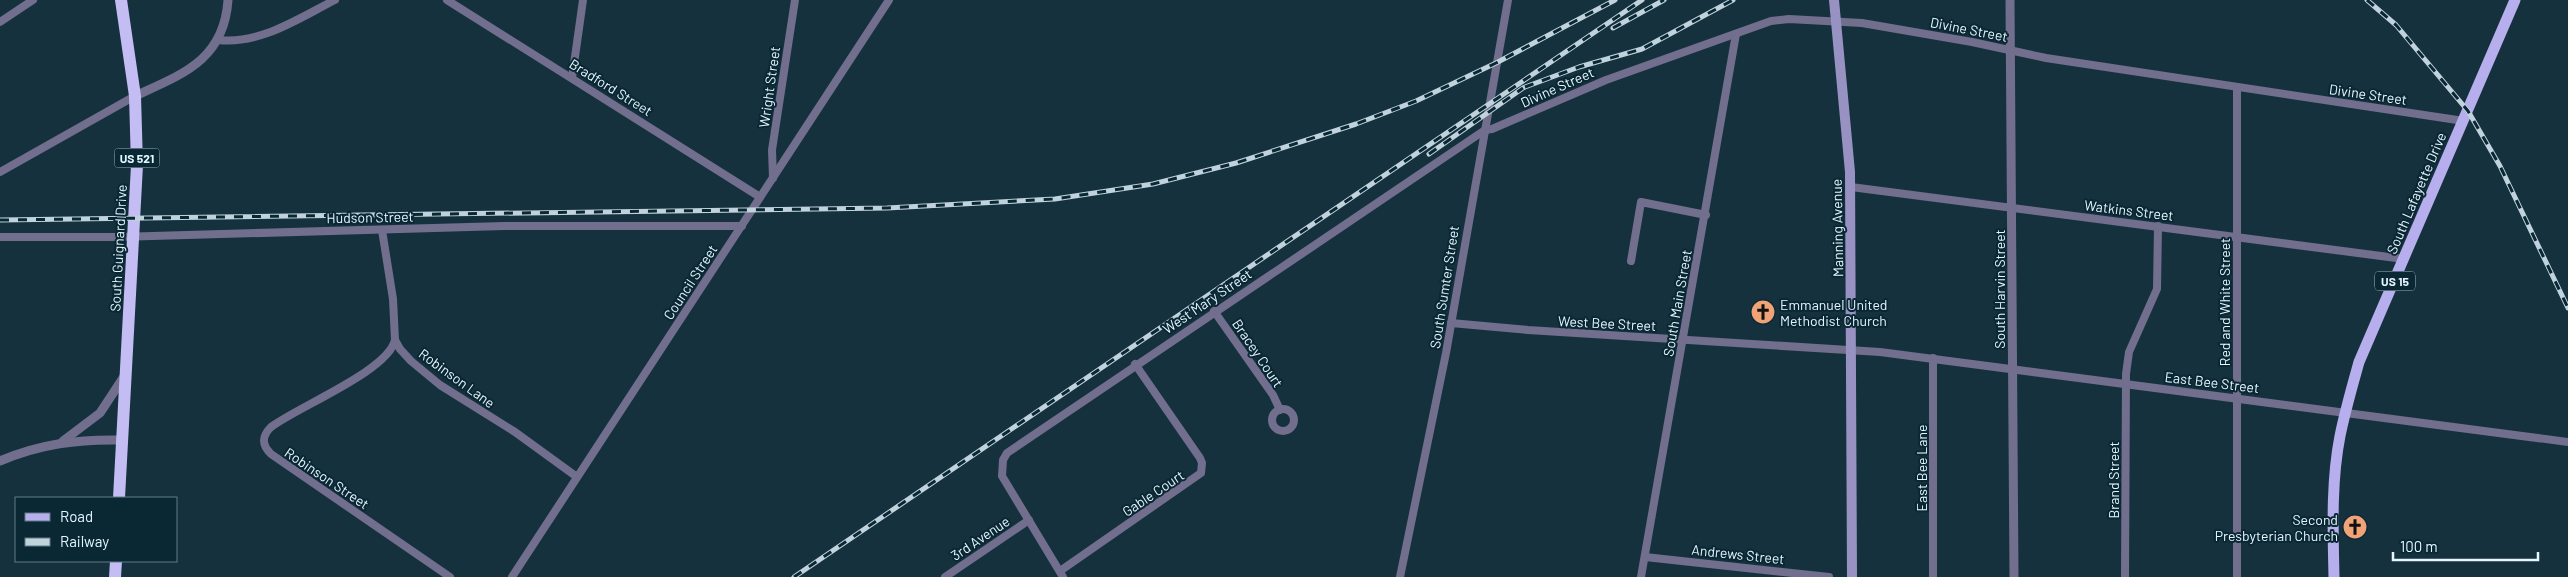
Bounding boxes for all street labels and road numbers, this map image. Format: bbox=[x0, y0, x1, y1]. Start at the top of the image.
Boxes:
street label: Divine Street bbox=[1929, 13, 2009, 45]
street label: Wright Street bbox=[755, 45, 783, 129]
street label: Bradford Street bbox=[567, 55, 655, 119]
street label: Divine Street bbox=[1518, 63, 1596, 111]
street label: Divine Street bbox=[2328, 80, 2408, 108]
street label: South Lafayette Drive bbox=[2383, 130, 2449, 256]
road number: US 521 bbox=[114, 148, 160, 168]
street label: Manning Avenue bbox=[1828, 179, 1846, 277]
street label: South Guignard Drive bbox=[106, 184, 130, 312]
street label: Watkins Street bbox=[2083, 196, 2175, 224]
street label: Hudson Street bbox=[326, 208, 414, 226]
street label: South Sumter Street bbox=[1426, 224, 1462, 350]
street label: South Harvin Street bbox=[1991, 229, 2008, 349]
street label: Red and White Street bbox=[2216, 238, 2233, 366]
street label: Council Street bbox=[659, 241, 721, 323]
street label: South Main Street bbox=[1659, 248, 1695, 358]
street label: West Mary Street bbox=[1159, 265, 1255, 337]
road number: US 15 bbox=[2375, 272, 2415, 290]
street label: West Bee Street bbox=[1557, 312, 1657, 334]
street label: Bracey Court bbox=[1229, 316, 1287, 390]
street label: Robinson Lane bbox=[416, 345, 498, 411]
street label: East Bee Street bbox=[2164, 368, 2260, 396]
street label: East Bee Lane bbox=[1913, 425, 1930, 511]
street label: Brand Street bbox=[2105, 441, 2122, 519]
street label: Robinson Street bbox=[282, 444, 372, 512]
street label: Gable Court bbox=[1119, 466, 1187, 520]
street label: 3rd Avenue bbox=[947, 512, 1013, 564]
street label: Andrews Street bbox=[1691, 541, 1785, 567]

